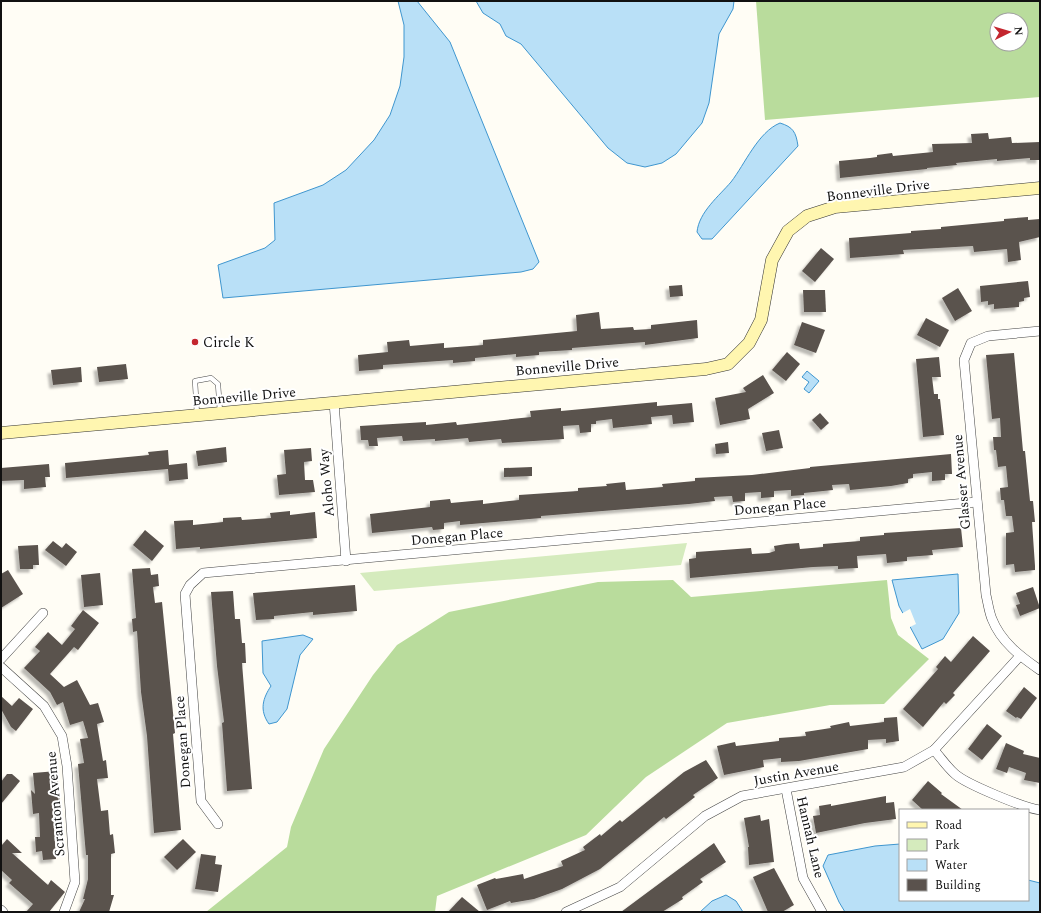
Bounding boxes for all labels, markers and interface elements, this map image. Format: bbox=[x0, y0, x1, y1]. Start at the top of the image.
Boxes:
north arrow bbox=[989, 12, 1029, 52]
text: N bbox=[1010, 26, 1027, 36]
street label: Bonneville Drive bbox=[825, 174, 931, 207]
place label: Circle K bbox=[203, 332, 254, 353]
marker: Circle K bbox=[190, 337, 200, 347]
street label: Bonneville Drive bbox=[514, 351, 620, 381]
street label: Bonneville Drive bbox=[191, 381, 297, 411]
street label: Glasser Avenue bbox=[947, 433, 976, 531]
street label: Aloho Way bbox=[313, 447, 340, 518]
street label: Donegan Place bbox=[733, 492, 827, 521]
street label: Donegan Place bbox=[410, 522, 504, 551]
street label: Donegan Place bbox=[169, 695, 196, 789]
street label: Scranton Avenue bbox=[40, 750, 71, 857]
street label: Justin Avenue bbox=[752, 756, 841, 791]
street label: Hannah Lane bbox=[791, 794, 830, 880]
legend bbox=[899, 809, 1029, 901]
text: Road bbox=[935, 816, 962, 835]
text: Park bbox=[935, 836, 960, 855]
text: Water bbox=[935, 856, 967, 875]
text: Building bbox=[935, 876, 981, 895]

